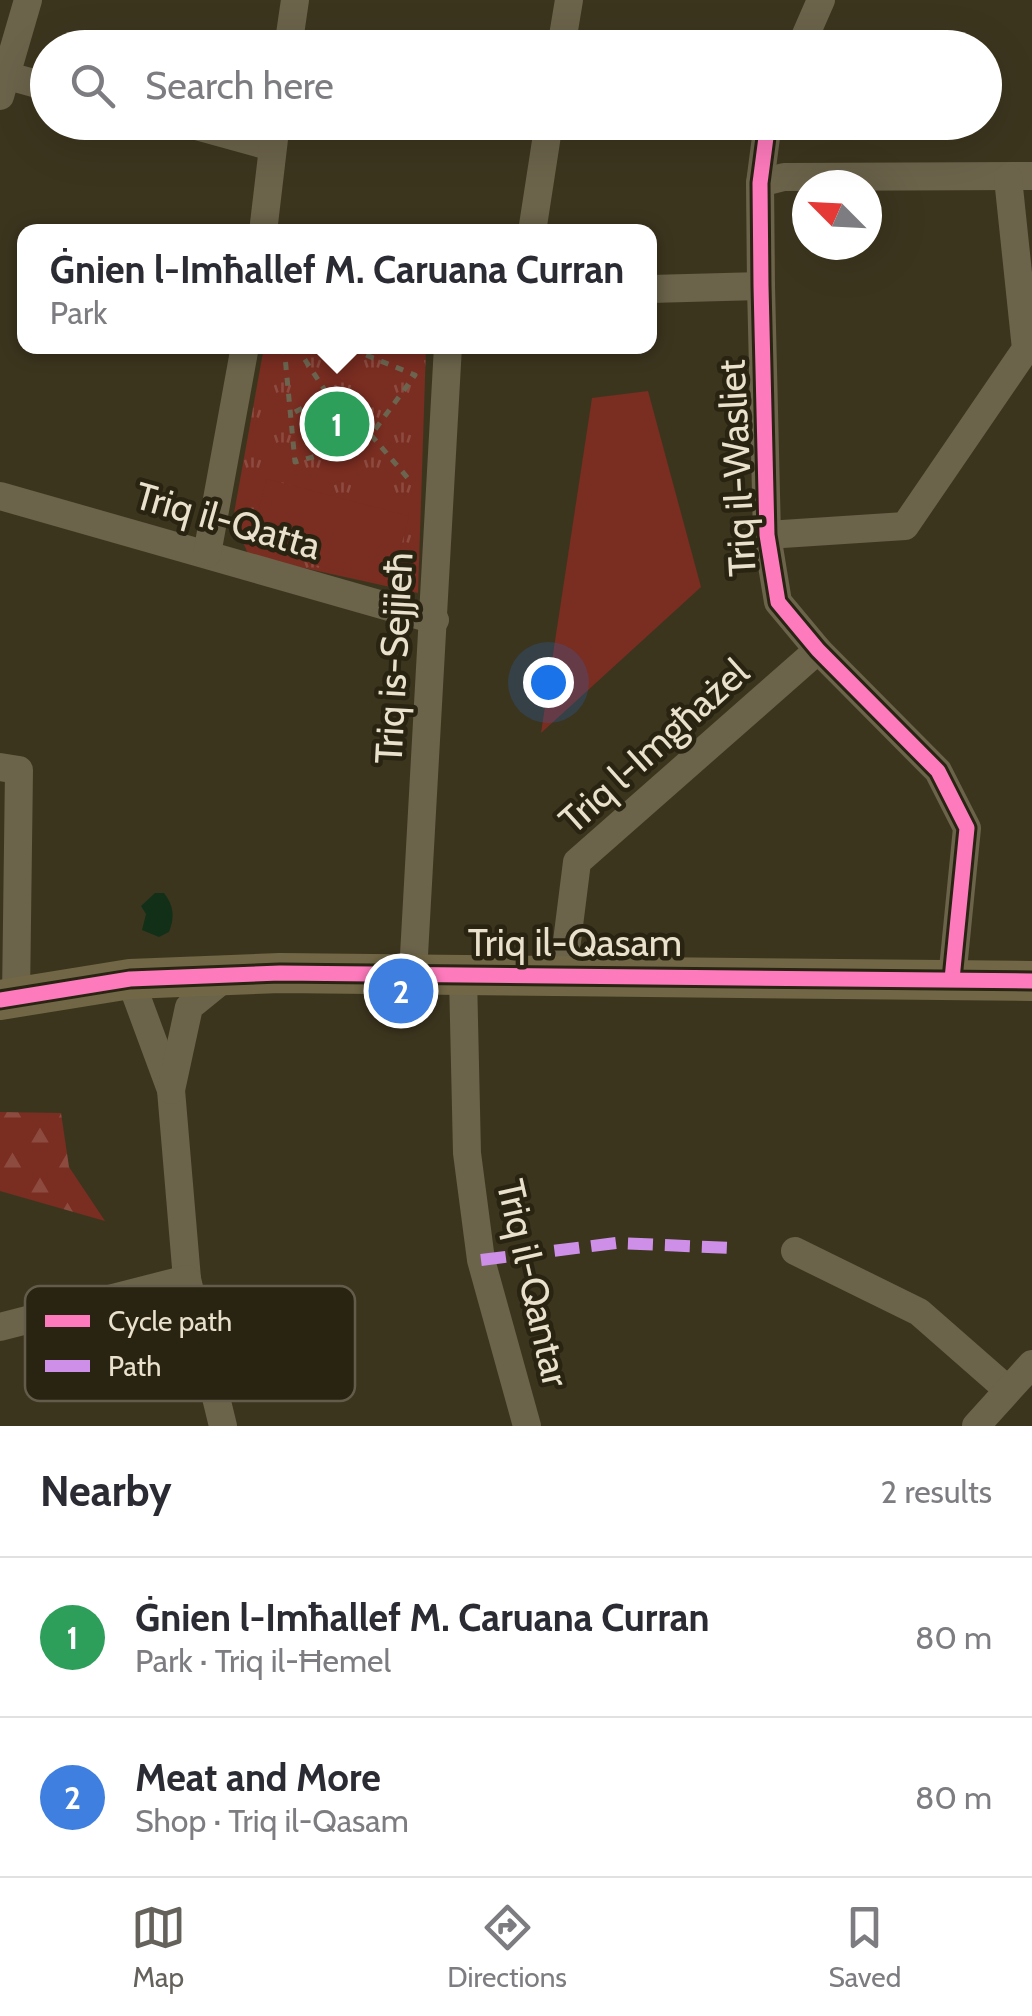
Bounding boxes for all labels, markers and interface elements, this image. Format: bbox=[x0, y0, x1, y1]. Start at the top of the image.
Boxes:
search box bbox=[30, 30, 1002, 140]
icon: search bbox=[65, 58, 120, 113]
text: Search here bbox=[145, 62, 334, 109]
north arrow bbox=[792, 170, 882, 260]
popup bbox=[17, 224, 657, 354]
text: Ġnien l-Imħallef M. Caruana Curran bbox=[50, 246, 624, 293]
text: Park bbox=[50, 293, 107, 332]
street label: Triq il-Wasliet bbox=[707, 358, 766, 578]
pin: 1 bbox=[304, 386, 370, 462]
street label: Triq il-Qatta bbox=[130, 472, 326, 569]
street label: Triq is-Sejjieħ bbox=[364, 551, 423, 765]
street label: Triq l-Imgħażel bbox=[549, 648, 758, 843]
your location bbox=[523, 657, 574, 708]
street label: Triq il-Qasam bbox=[468, 919, 682, 966]
pin: 2 bbox=[368, 954, 434, 1028]
street label: Triq il-Qantar bbox=[487, 1175, 580, 1391]
legend bbox=[25, 1286, 355, 1401]
text: Cycle path bbox=[108, 1304, 232, 1338]
text: Path bbox=[108, 1349, 161, 1383]
text: Nearby bbox=[40, 1465, 172, 1517]
text: 2 results bbox=[881, 1472, 992, 1511]
text: Ġnien l-Imħallef M. Caruana Curran bbox=[135, 1594, 710, 1641]
text: 1 bbox=[67, 1618, 78, 1657]
text: 80 m bbox=[915, 1618, 992, 1657]
text: Park · Triq il-Ħemel bbox=[135, 1641, 391, 1680]
text: Meat and More bbox=[135, 1754, 381, 1801]
text: 2 bbox=[64, 1778, 81, 1817]
text: 80 m bbox=[915, 1778, 992, 1817]
text: Shop · Triq il-Qasam bbox=[135, 1801, 409, 1840]
tab: Map bbox=[131, 1900, 186, 1994]
tab: Directions bbox=[447, 1900, 567, 1994]
tab: Saved bbox=[829, 1900, 901, 1994]

